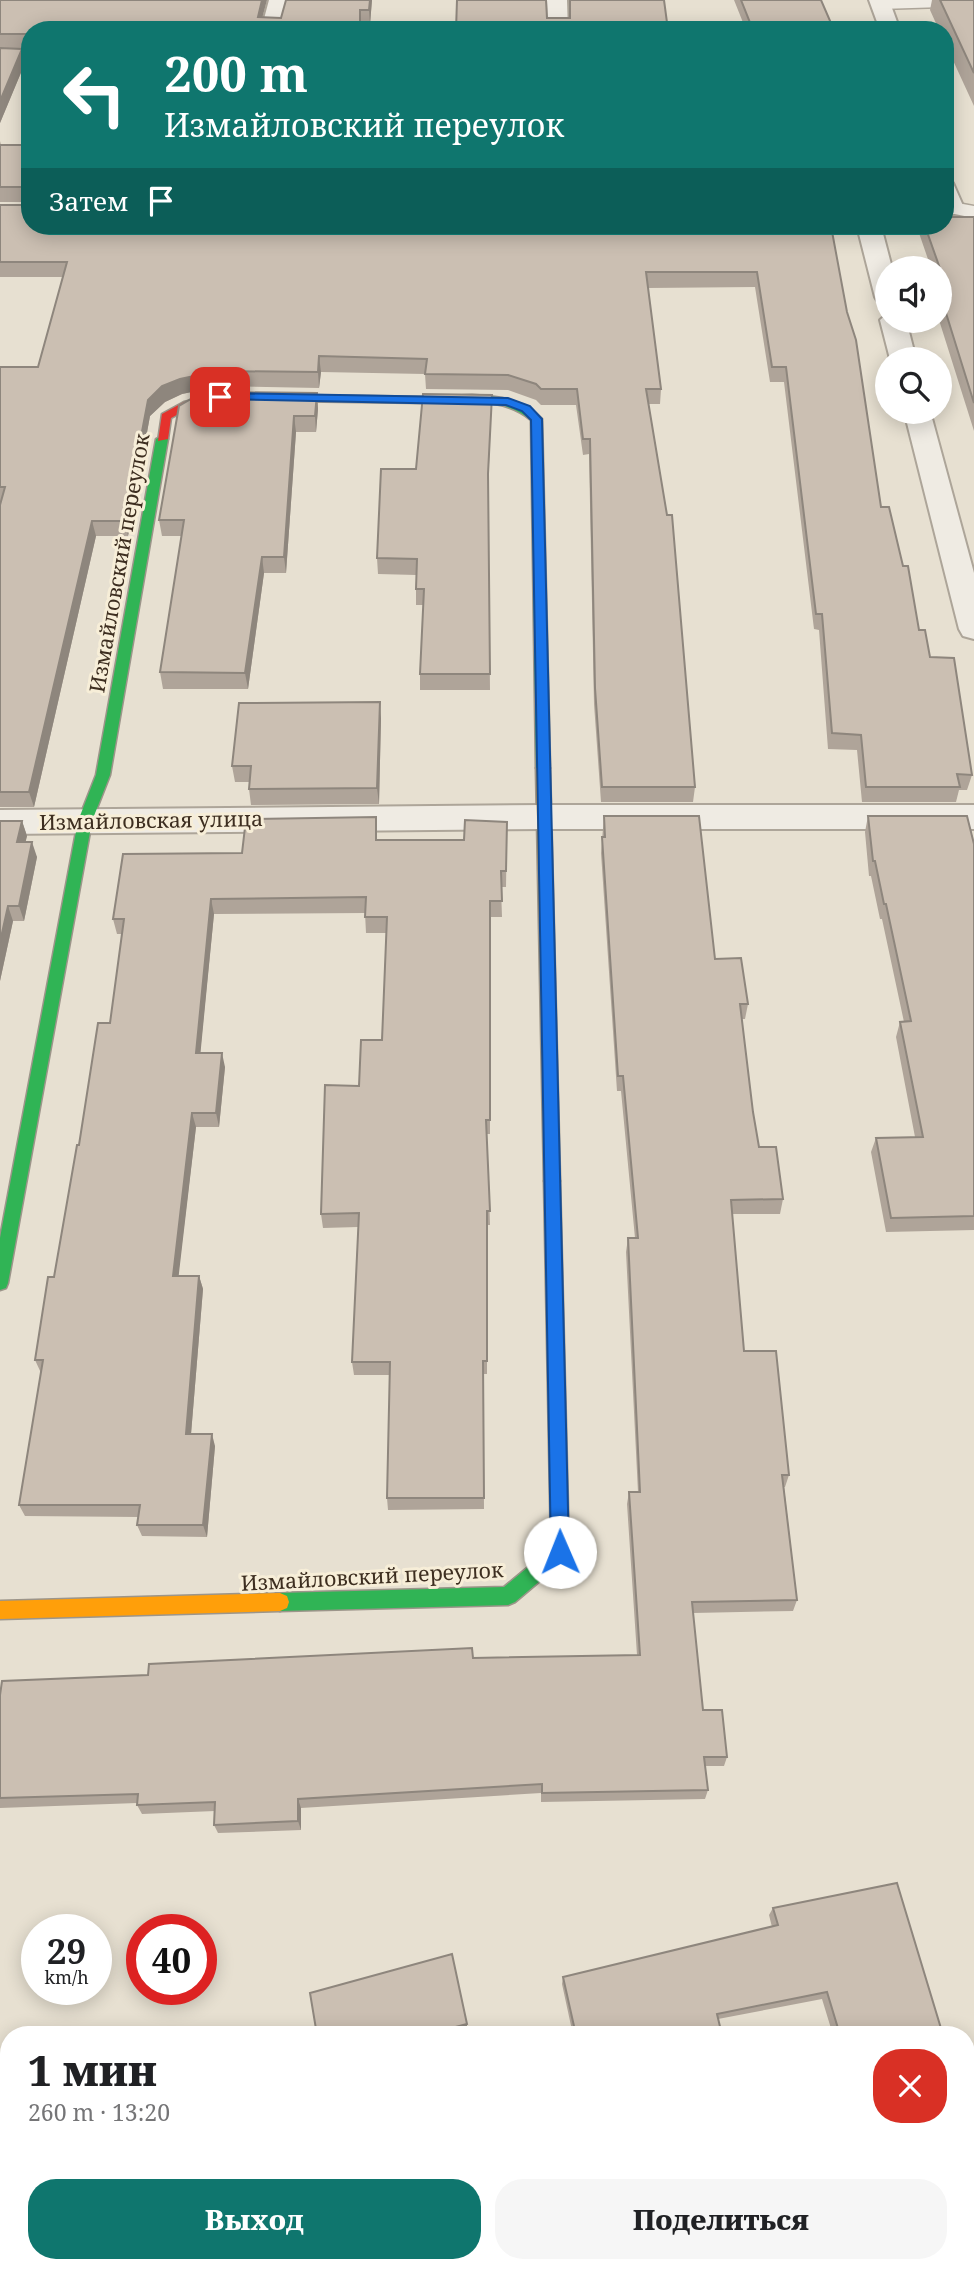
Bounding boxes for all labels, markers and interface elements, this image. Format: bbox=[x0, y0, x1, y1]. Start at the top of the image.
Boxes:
text: 200 m bbox=[164, 40, 308, 106]
icon: left bbox=[49, 49, 140, 140]
text: Измайловский переулок bbox=[164, 103, 564, 146]
icon: arrive bbox=[142, 182, 180, 220]
text: Затем bbox=[49, 183, 128, 219]
map controls bbox=[875, 256, 952, 424]
button: sound bbox=[875, 256, 952, 333]
button: search bbox=[875, 347, 952, 424]
pin bbox=[190, 367, 250, 427]
icon: arrive bbox=[201, 378, 239, 416]
street label: Измайловский переулок bbox=[82, 431, 156, 695]
street label: Измайловская улица bbox=[39, 804, 263, 836]
position arrow bbox=[523, 1515, 597, 1589]
street label: Измайловский переулок bbox=[240, 1555, 504, 1597]
speed limit sign: 40 bbox=[126, 1914, 217, 2005]
text: 29 bbox=[47, 1927, 86, 1974]
text: km/h bbox=[44, 1965, 89, 1989]
text: 1 мин bbox=[28, 2041, 157, 2098]
button: close bbox=[873, 2049, 947, 2123]
text: 260 m · 13:20 bbox=[28, 2096, 170, 2128]
button: Выход bbox=[28, 2179, 481, 2259]
button: Поделиться bbox=[495, 2179, 947, 2259]

